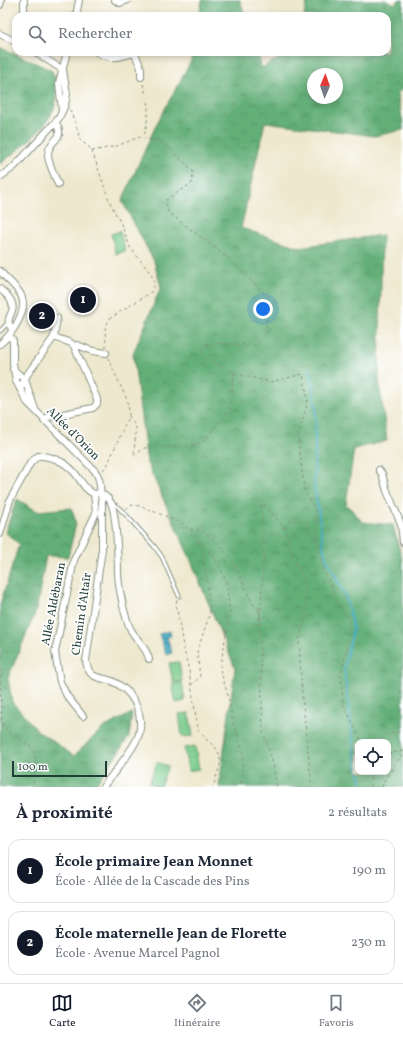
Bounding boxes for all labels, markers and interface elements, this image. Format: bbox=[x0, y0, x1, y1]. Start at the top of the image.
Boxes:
search box bbox=[12, 12, 391, 56]
icon: search bbox=[26, 23, 48, 45]
text: Rechercher bbox=[58, 24, 132, 45]
north arrow bbox=[307, 68, 343, 104]
pin: 1 bbox=[70, 285, 96, 315]
your location bbox=[253, 299, 273, 319]
pin: 2 bbox=[29, 301, 55, 331]
street label: Allée d'Orion bbox=[43, 404, 103, 464]
street label: Allée Aldébaran bbox=[38, 561, 70, 647]
street label: Chemin d'Altaïr bbox=[68, 572, 96, 656]
map controls bbox=[355, 739, 391, 775]
button: locate bbox=[355, 739, 391, 775]
scale bar bbox=[12, 759, 107, 778]
text: 100 m bbox=[18, 760, 48, 775]
text: À proximité bbox=[16, 802, 113, 825]
text: 2 résultats bbox=[328, 804, 387, 822]
text: École primaire Jean Monnet bbox=[55, 852, 253, 873]
text: 1 bbox=[27, 862, 33, 880]
text: 190 m bbox=[352, 862, 386, 880]
text: École · Allée de la Cascade des Pins bbox=[55, 873, 249, 891]
text: École maternelle Jean de Florette bbox=[55, 924, 287, 945]
text: 2 bbox=[27, 934, 33, 952]
text: 230 m bbox=[351, 934, 386, 952]
text: École · Avenue Marcel Pagnol bbox=[55, 945, 220, 963]
tab: Carte bbox=[49, 992, 76, 1031]
tab: Itinéraire bbox=[174, 992, 220, 1031]
tab: Favoris bbox=[319, 992, 354, 1031]

